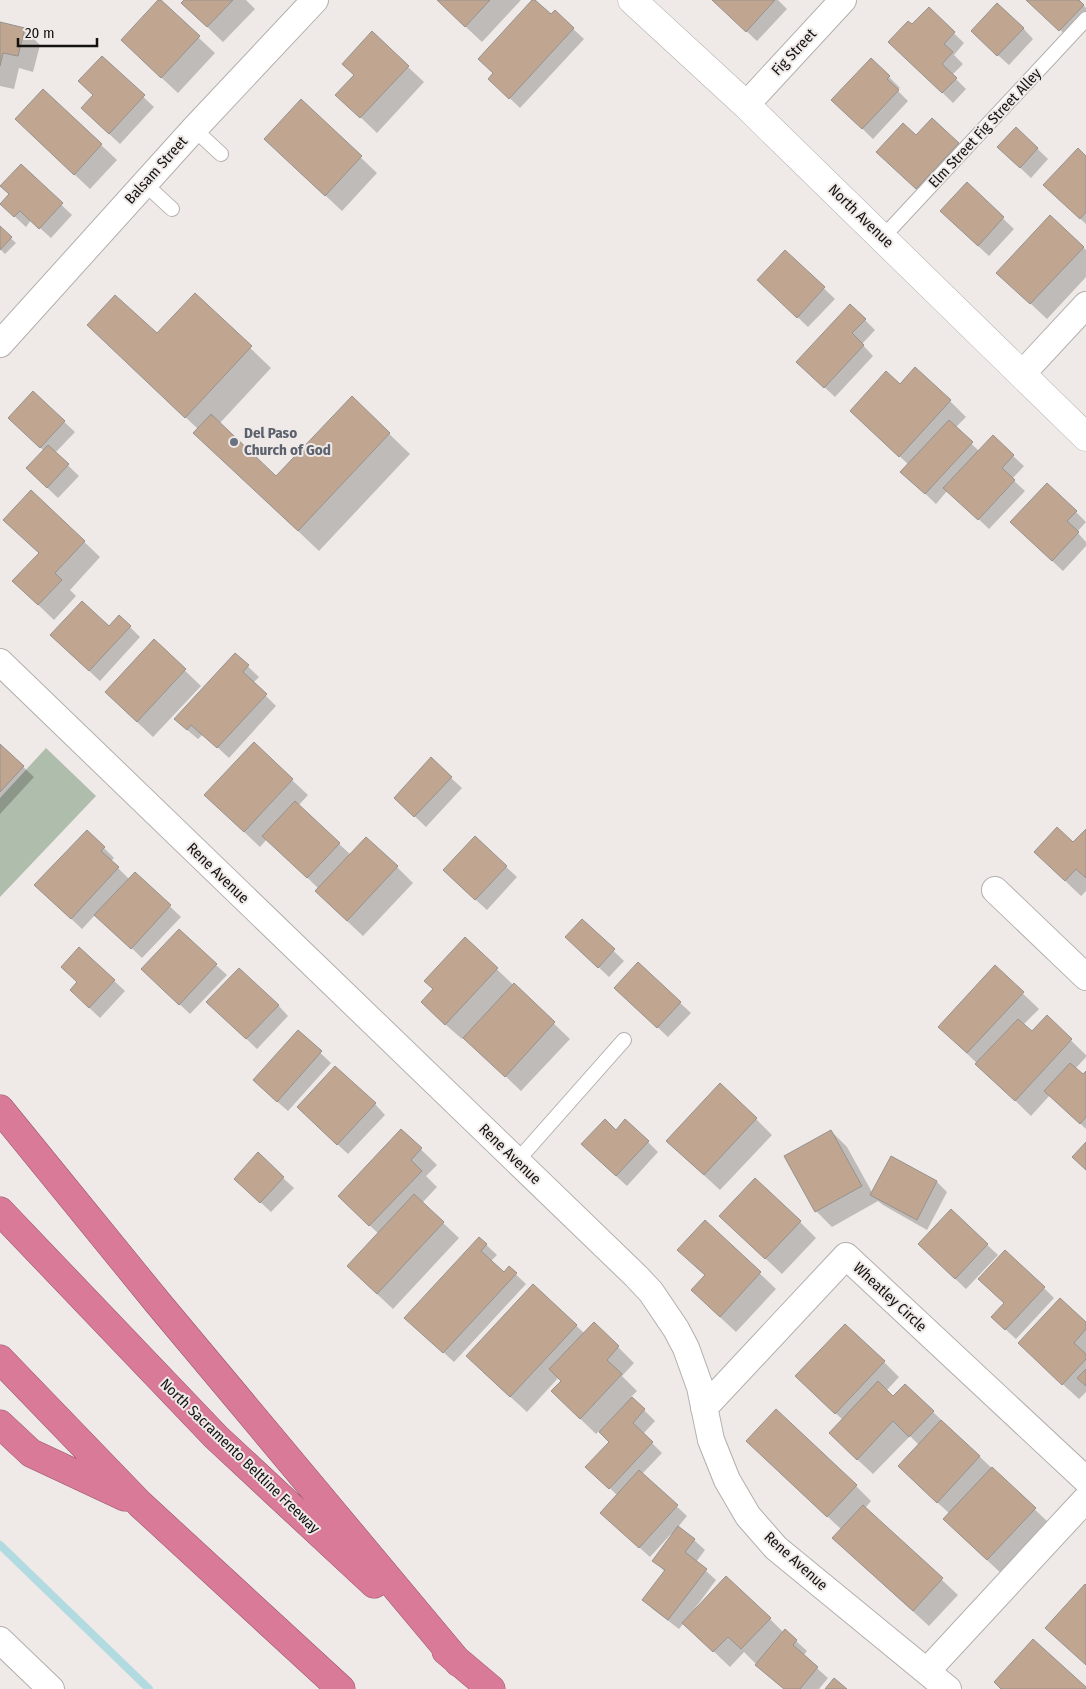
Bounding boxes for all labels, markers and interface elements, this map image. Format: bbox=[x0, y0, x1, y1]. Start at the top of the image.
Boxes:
scale bar bbox=[18, 15, 96, 47]
text: 20 m bbox=[25, 24, 55, 42]
street label: Fig Street bbox=[768, 25, 820, 79]
street label: Elm Street Fig Street Alley bbox=[925, 64, 1045, 192]
street label: Balsam Street bbox=[121, 132, 191, 208]
street label: North Avenue bbox=[825, 180, 897, 252]
place label: Del Paso Church of God bbox=[244, 424, 331, 459]
marker: Del Paso Church of God bbox=[228, 436, 240, 448]
street label: Rene Avenue bbox=[183, 839, 253, 907]
street label: Rene Avenue bbox=[475, 1120, 545, 1188]
street label: Wheatley Circle bbox=[850, 1258, 930, 1336]
street label: North Sacramento Beltline Freeway bbox=[156, 1375, 324, 1537]
street label: Rene Avenue bbox=[761, 1528, 831, 1594]

